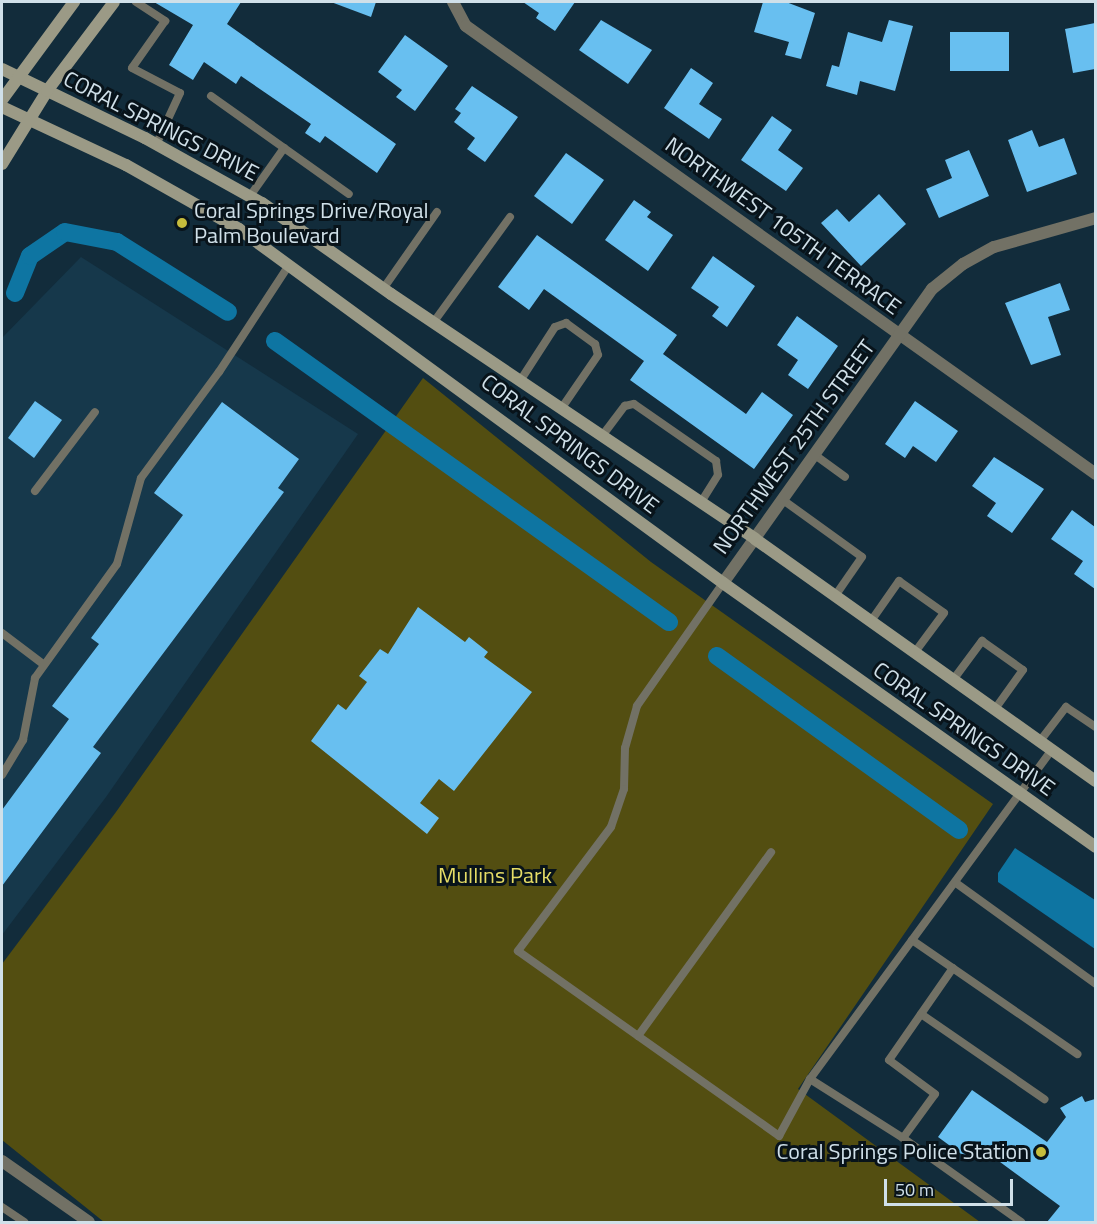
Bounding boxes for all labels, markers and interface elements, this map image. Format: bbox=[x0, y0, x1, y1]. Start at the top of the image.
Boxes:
street label: CORAL SPRINGS DRIVE bbox=[59, 65, 263, 187]
street label: NORTHWEST 105TH TERRACE bbox=[660, 132, 906, 320]
place label: Coral Springs Drive/Royal Palm Boulevard bbox=[194, 197, 429, 248]
marker: Coral Springs Drive/Royal Palm Boulevard bbox=[175, 216, 189, 230]
street label: NORTHWEST 25TH STREET bbox=[708, 335, 880, 559]
street label: CORAL SPRINGS DRIVE bbox=[476, 369, 664, 519]
street label: CORAL SPRINGS DRIVE bbox=[868, 656, 1060, 802]
park label: Mullins Park bbox=[438, 863, 552, 889]
place label: Coral Springs Police Station bbox=[777, 1139, 1029, 1165]
marker: Coral Springs Police Station bbox=[1034, 1145, 1048, 1159]
scale bar bbox=[887, 1167, 1016, 1205]
text: 50 m bbox=[895, 1176, 934, 1203]

